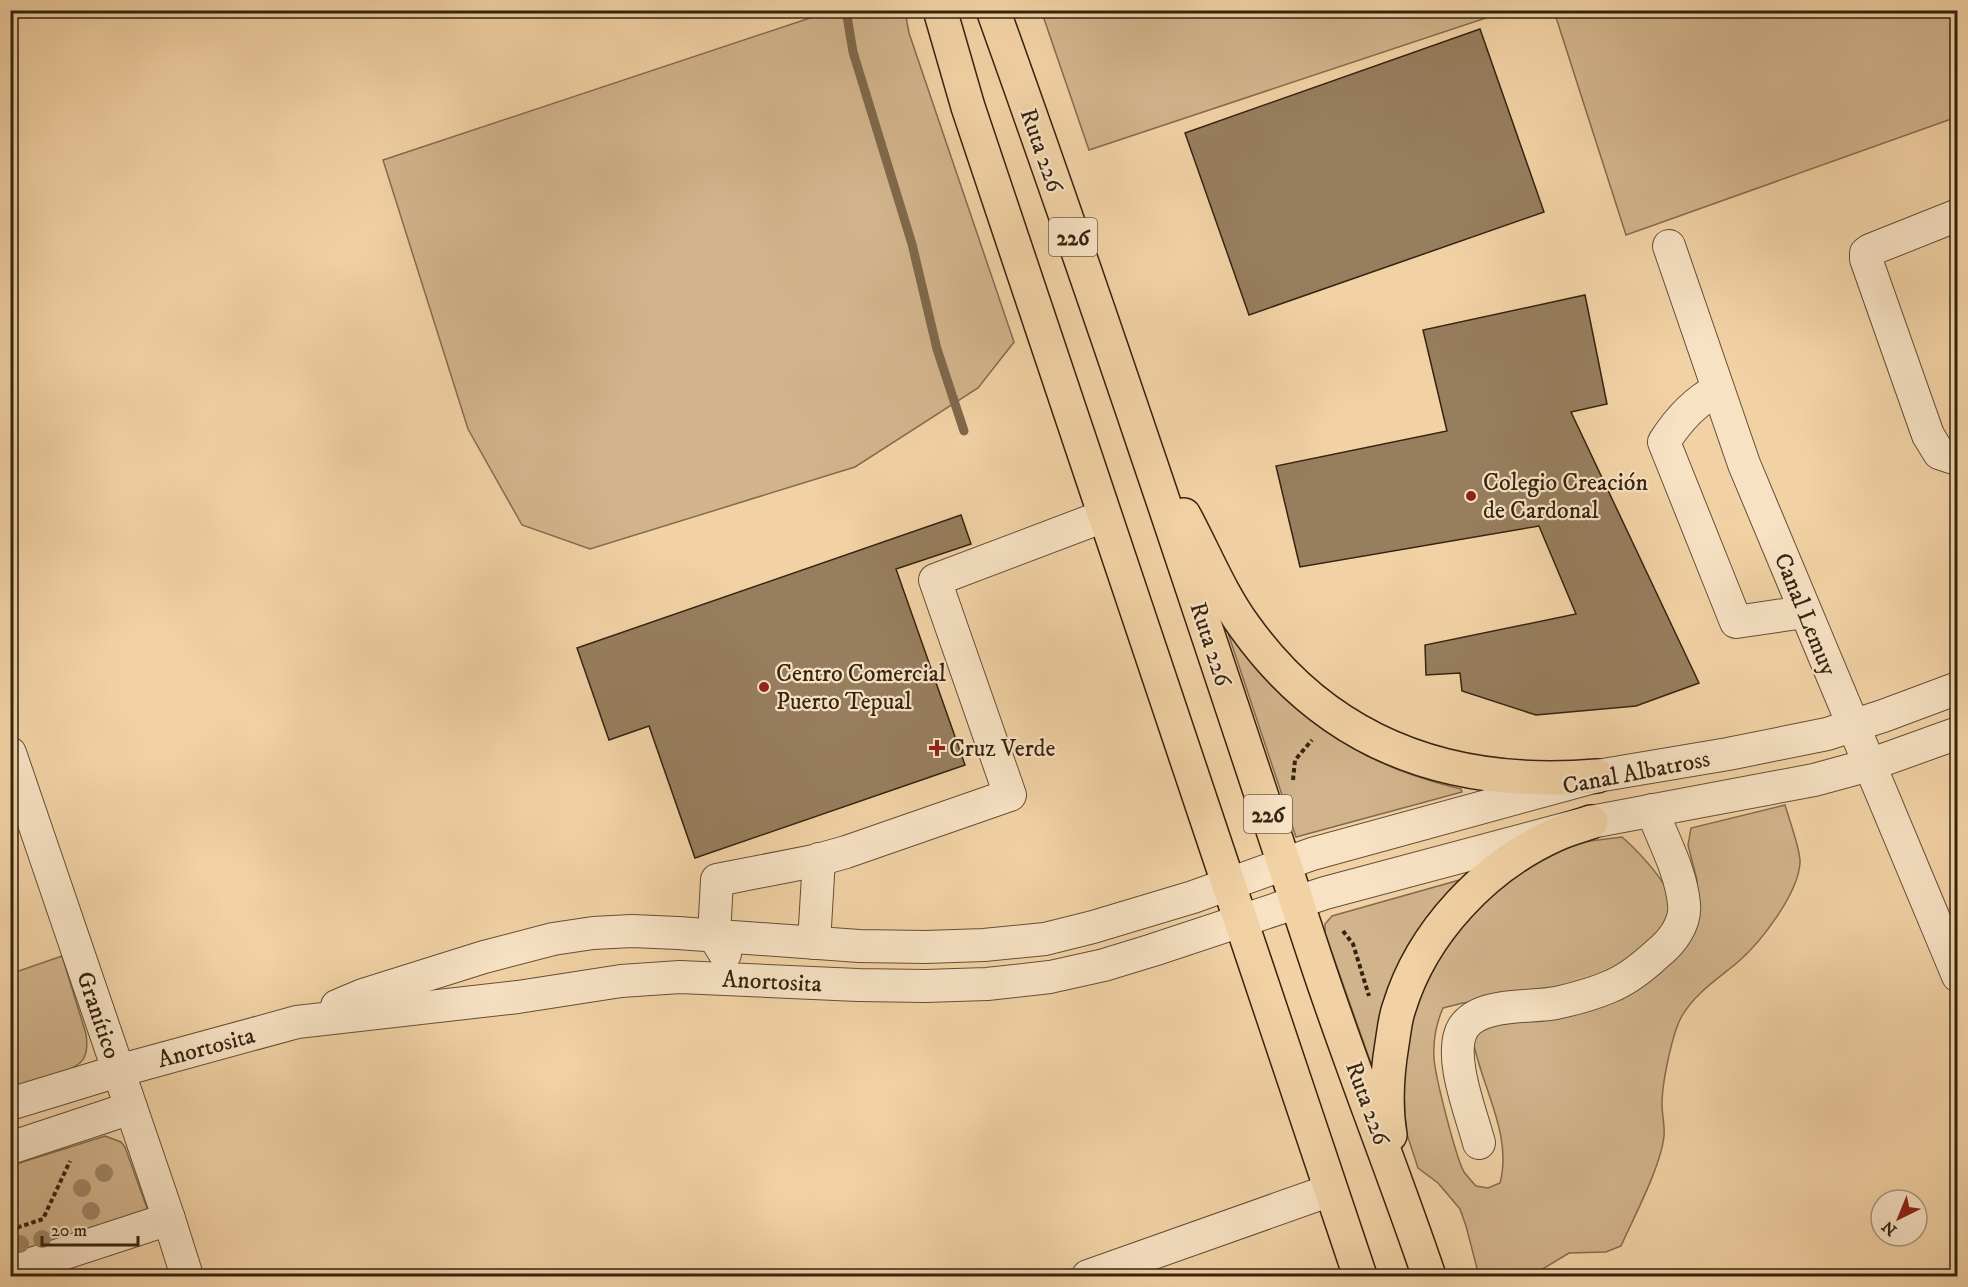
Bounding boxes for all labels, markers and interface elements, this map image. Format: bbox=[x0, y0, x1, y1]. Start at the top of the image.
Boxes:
street label: Ruta 226 bbox=[1013, 104, 1070, 198]
road number: 226 bbox=[1049, 218, 1097, 256]
place label: Colegio Creación de Cardonal bbox=[1483, 468, 1648, 526]
marker: Colegio Creación de Cardonal bbox=[1464, 489, 1478, 503]
street label: Canal Lemuy bbox=[1767, 549, 1843, 681]
street label: Ruta 226 bbox=[1182, 598, 1238, 692]
place label: Centro Comercial Puerto Tepual bbox=[776, 659, 947, 717]
marker: Centro Comercial Puerto Tepual bbox=[757, 680, 771, 694]
place label: Cruz Verde bbox=[949, 734, 1056, 764]
marker: Cruz Verde bbox=[930, 741, 944, 755]
street label: Canal Albatross bbox=[1560, 744, 1712, 802]
road number: 226 bbox=[1244, 795, 1292, 833]
street label: Anortosita bbox=[721, 964, 823, 1000]
street label: Granítico bbox=[69, 968, 127, 1063]
street label: Anortosita bbox=[154, 1020, 259, 1075]
street label: Ruta 226 bbox=[1338, 1057, 1396, 1151]
north arrow bbox=[1869, 1188, 1929, 1248]
scale bar bbox=[42, 1209, 138, 1247]
text: N bbox=[1878, 1216, 1901, 1240]
text: 20 m bbox=[51, 1220, 87, 1242]

